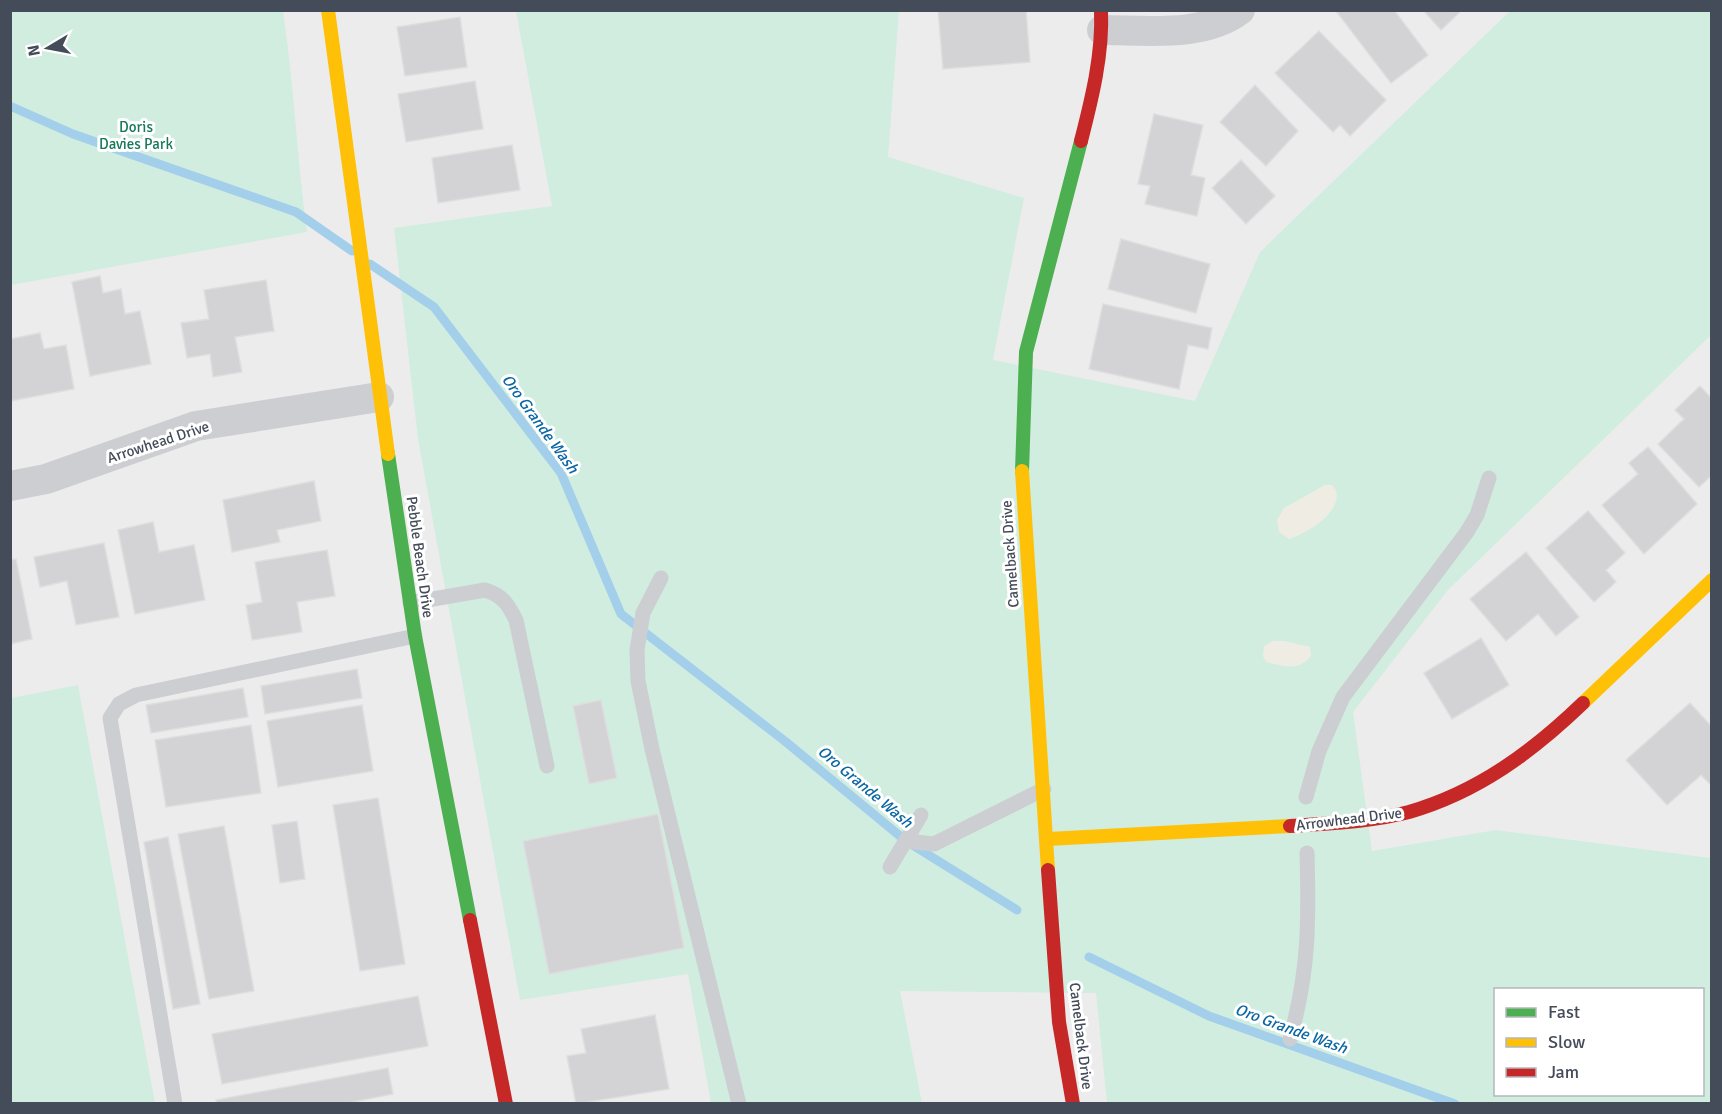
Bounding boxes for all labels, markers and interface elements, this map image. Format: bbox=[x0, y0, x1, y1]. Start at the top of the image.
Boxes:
north arrow bbox=[18, 18, 78, 78]
text: N bbox=[23, 43, 45, 58]
park label: Doris Davies Park bbox=[99, 118, 173, 153]
water label: Oro Grande Wash bbox=[497, 371, 583, 479]
street label: Arrowhead Drive bbox=[105, 417, 211, 467]
street label: Pebble Beach Drive bbox=[403, 495, 437, 619]
street label: Camelback Drive bbox=[997, 500, 1023, 608]
water label: Oro Grande Wash bbox=[813, 742, 917, 833]
street label: Arrowhead Drive bbox=[1295, 804, 1403, 834]
street label: Camelback Drive bbox=[1066, 982, 1096, 1090]
legend bbox=[1494, 988, 1704, 1096]
water label: Oro Grande Wash bbox=[1232, 999, 1351, 1059]
text: Fast bbox=[1548, 1001, 1580, 1023]
text: Slow bbox=[1548, 1031, 1585, 1053]
text: Jam bbox=[1548, 1061, 1579, 1083]

